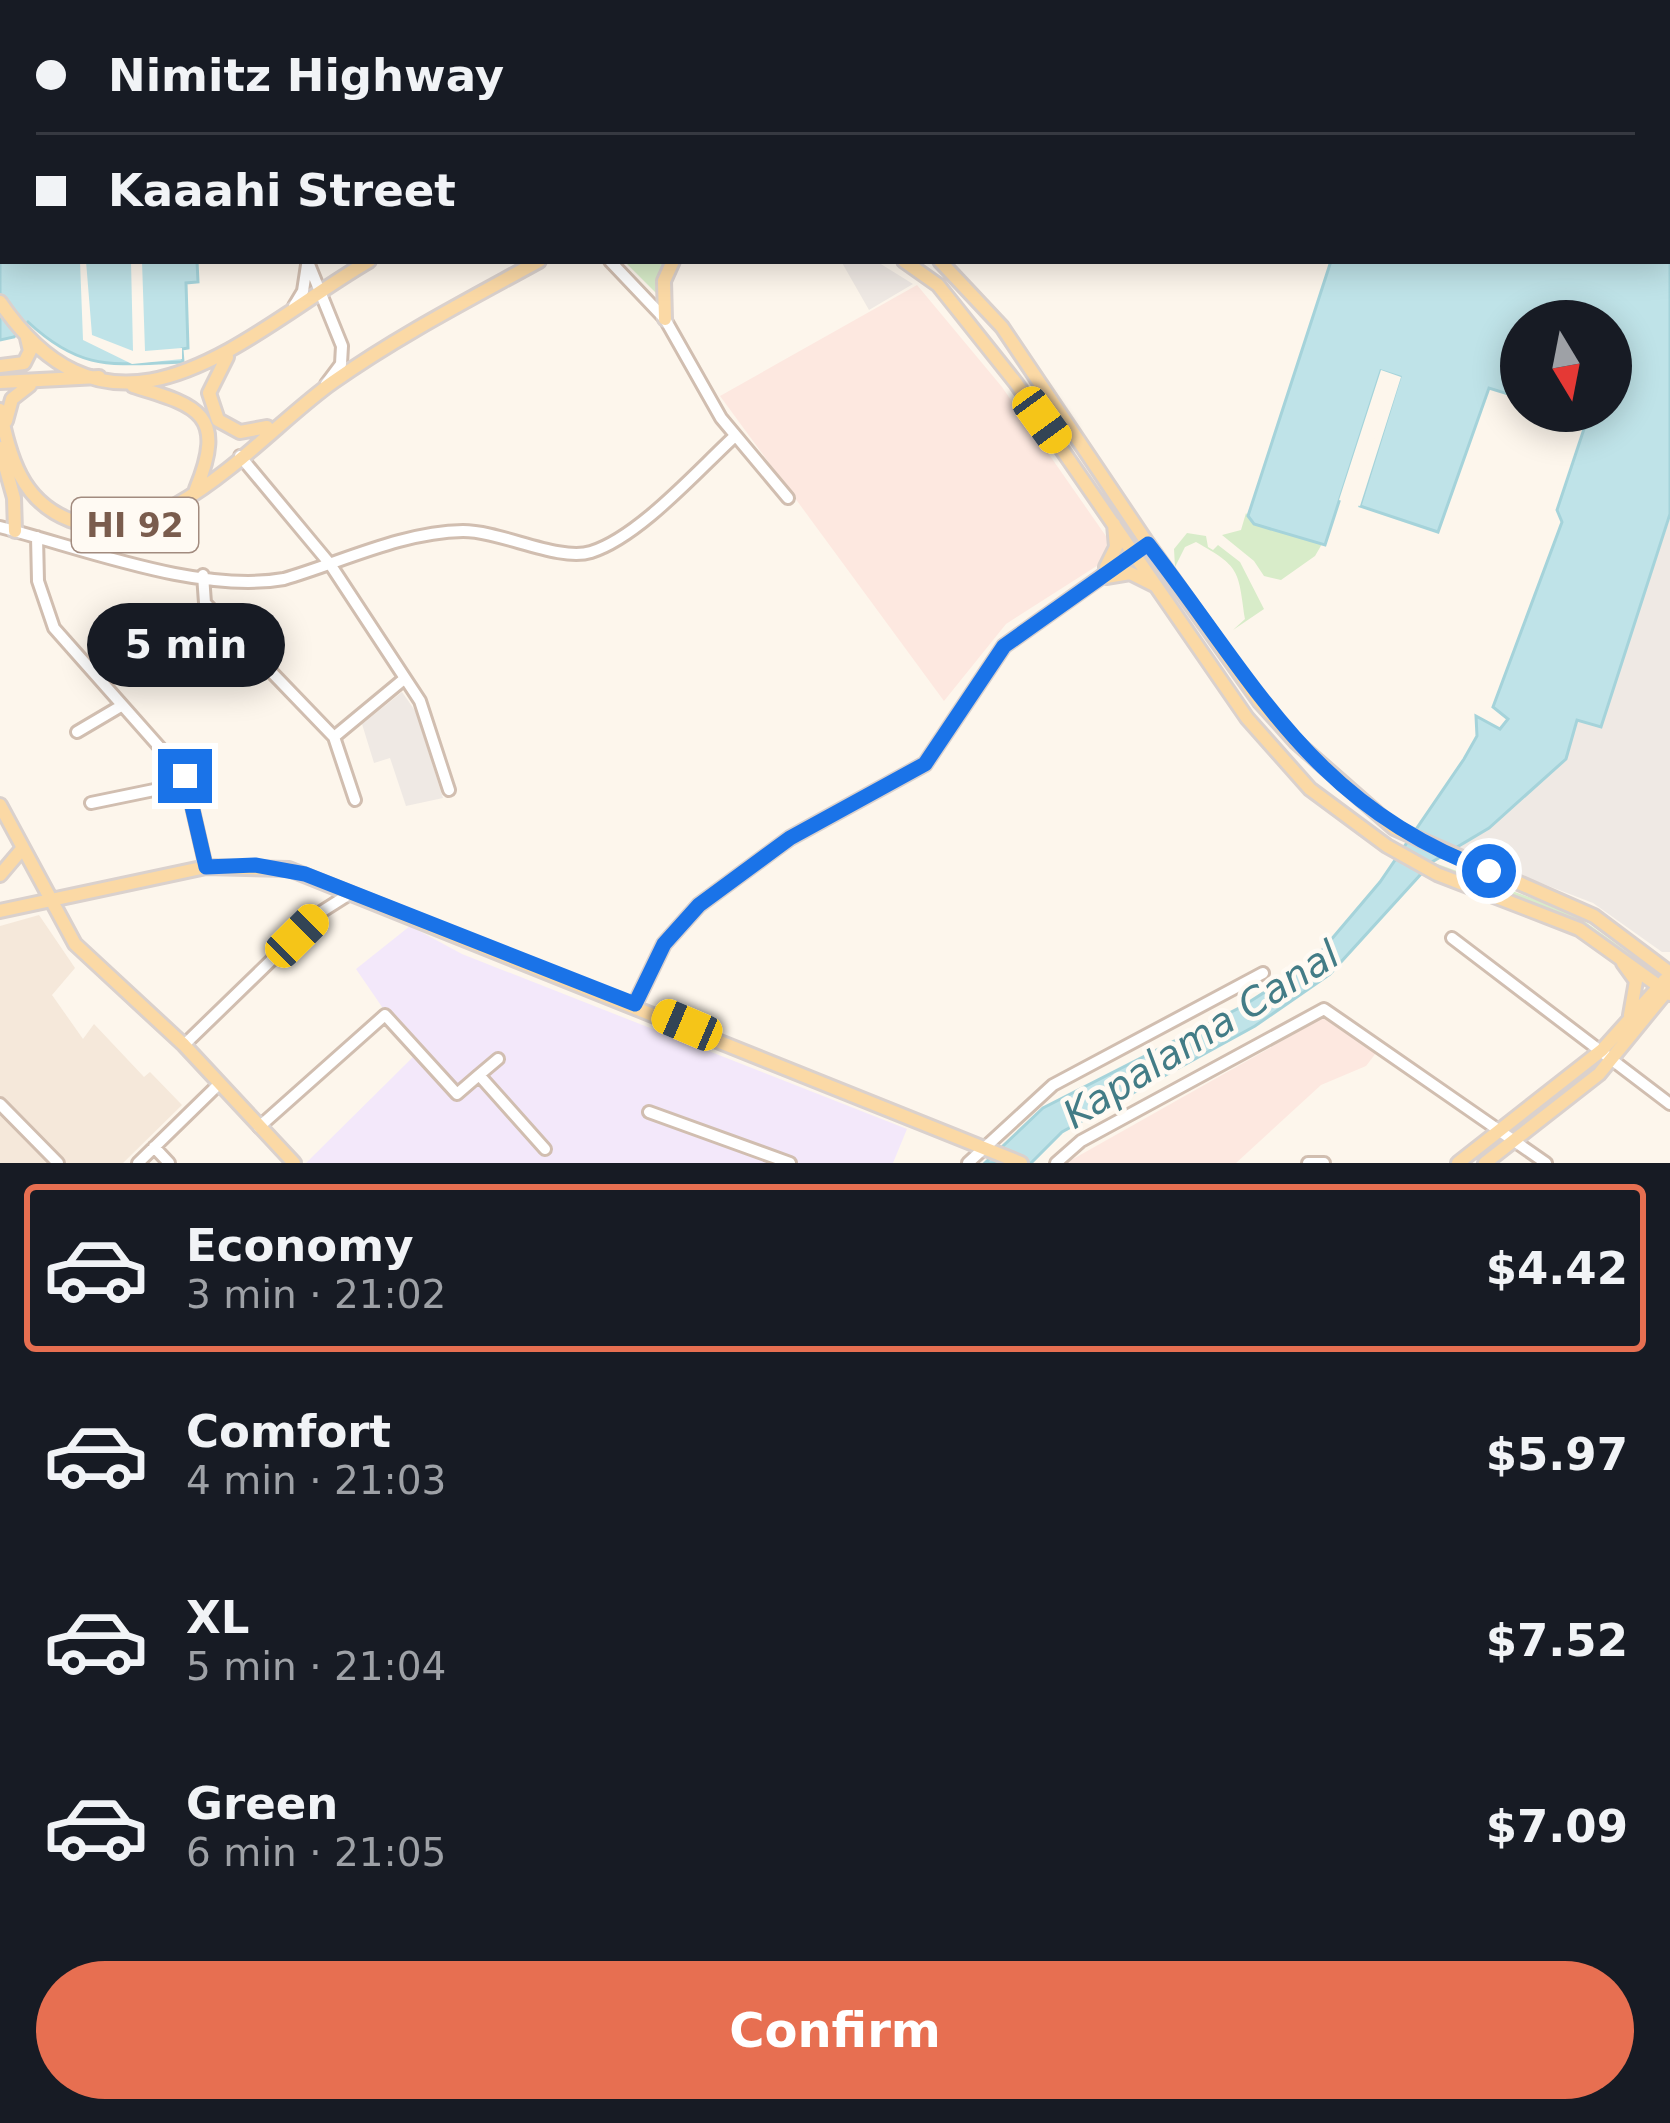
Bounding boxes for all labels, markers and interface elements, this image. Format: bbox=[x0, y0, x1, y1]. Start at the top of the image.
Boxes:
text: Nimitz Highway bbox=[108, 49, 504, 102]
text: Kaaahi Street bbox=[108, 164, 456, 217]
north arrow bbox=[1500, 300, 1632, 432]
map controls bbox=[1500, 300, 1632, 432]
car bbox=[1006, 380, 1078, 460]
road number: HI 92 bbox=[72, 498, 198, 552]
callout: 5 min bbox=[86, 602, 284, 686]
text: 5 min bbox=[125, 622, 247, 667]
route end bbox=[158, 749, 212, 803]
route start bbox=[1462, 844, 1516, 898]
car bbox=[259, 898, 335, 974]
water label: Kapalama Canal bbox=[1055, 931, 1347, 1137]
car bbox=[647, 994, 727, 1056]
icon: car bbox=[42, 1214, 150, 1322]
text: Economy bbox=[186, 1219, 414, 1272]
text: $4.42 bbox=[1486, 1242, 1628, 1295]
text: 3 min · 21:02 bbox=[186, 1272, 446, 1317]
icon: car bbox=[42, 1400, 150, 1508]
text: Comfort bbox=[186, 1405, 391, 1458]
text: $5.97 bbox=[1486, 1428, 1628, 1481]
text: 4 min · 21:03 bbox=[186, 1458, 446, 1503]
icon: car bbox=[42, 1586, 150, 1694]
text: XL bbox=[186, 1591, 249, 1644]
text: $7.52 bbox=[1486, 1614, 1628, 1667]
text: 5 min · 21:04 bbox=[186, 1644, 446, 1689]
icon: car bbox=[42, 1772, 150, 1880]
text: Green bbox=[186, 1777, 338, 1830]
text: $7.09 bbox=[1486, 1800, 1628, 1853]
text: 6 min · 21:05 bbox=[186, 1830, 446, 1875]
button: Confirm bbox=[36, 1961, 1634, 2099]

